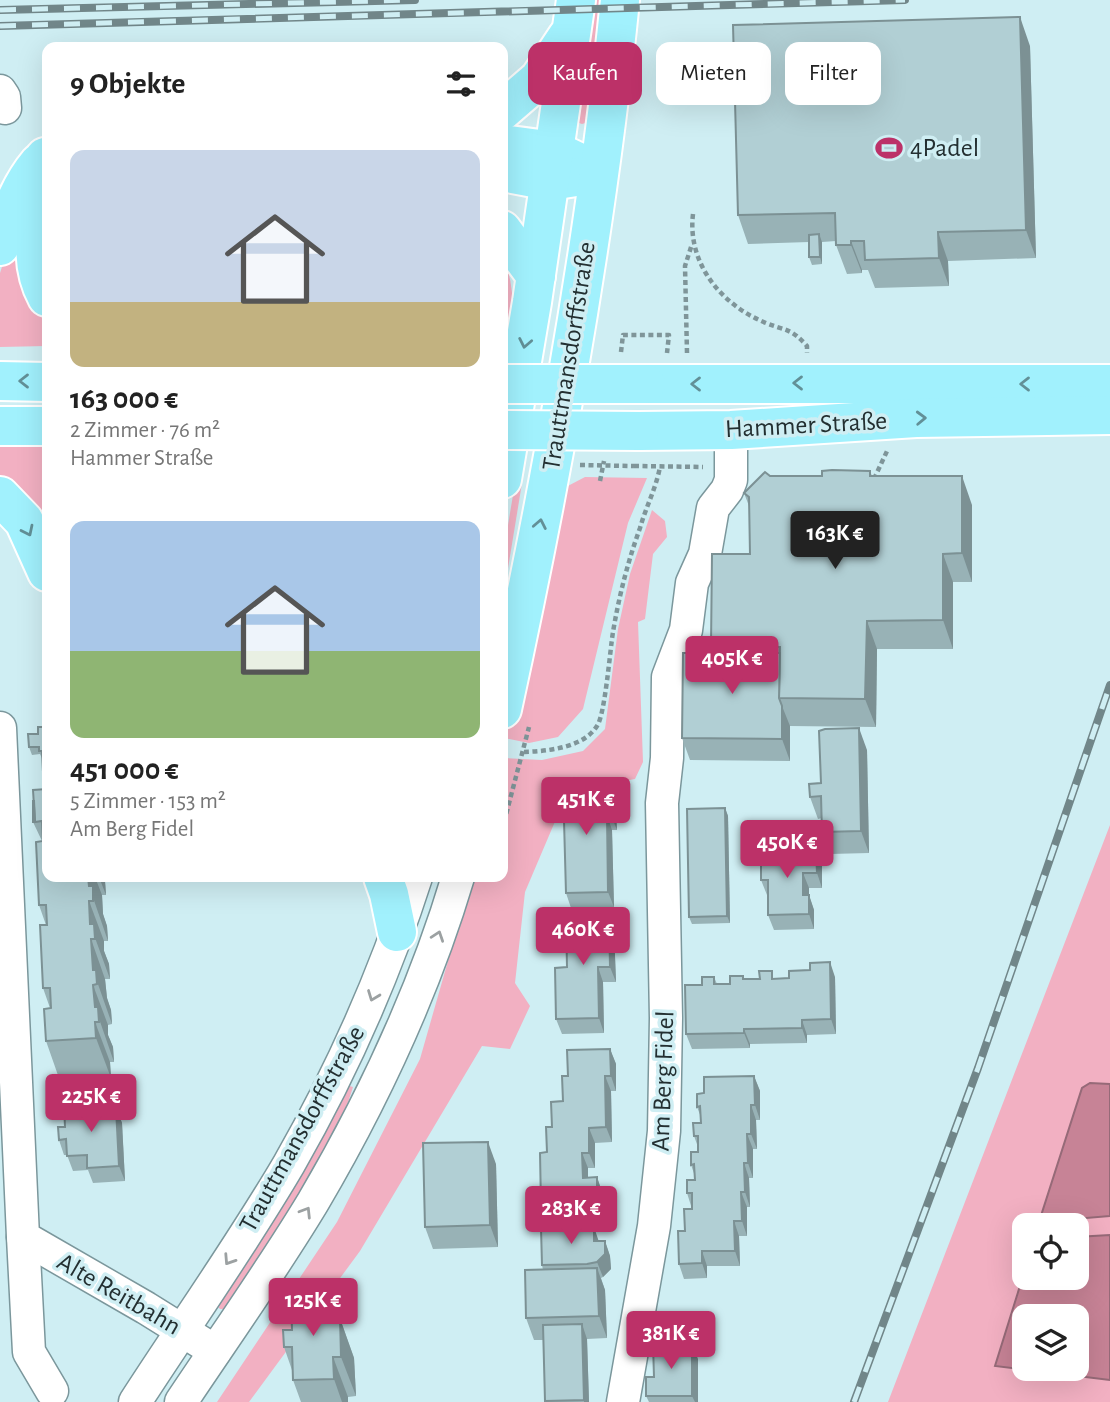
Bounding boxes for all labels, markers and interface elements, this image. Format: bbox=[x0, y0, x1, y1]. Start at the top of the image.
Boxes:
chip: Kaufen bbox=[528, 42, 642, 105]
chip: Mieten bbox=[656, 42, 771, 105]
chip: Filter bbox=[785, 42, 881, 105]
icon: filters bbox=[442, 65, 480, 103]
text: 9 Objekte bbox=[70, 69, 186, 99]
sports icon: 4Padel bbox=[874, 133, 904, 163]
place label: 4Padel bbox=[910, 135, 979, 161]
icon: home bbox=[212, 196, 338, 322]
street label: Trauttmansdorffstraße bbox=[538, 240, 600, 472]
one-way arrow bbox=[518, 337, 533, 349]
one-way arrow bbox=[18, 374, 29, 389]
one-way arrow bbox=[792, 375, 802, 391]
one-way arrow bbox=[690, 376, 701, 391]
one-way arrow bbox=[1019, 376, 1030, 392]
text: 163 000 € bbox=[70, 384, 178, 414]
street label: Hammer Straße bbox=[724, 408, 888, 442]
one-way arrow bbox=[916, 411, 927, 426]
text: 2 Zimmer · 76 m² bbox=[70, 419, 220, 442]
text: Hammer Straße bbox=[70, 447, 213, 470]
pin: 163K € bbox=[778, 512, 892, 571]
one-way arrow bbox=[531, 518, 546, 530]
text: 163K € bbox=[807, 522, 863, 545]
one-way arrow bbox=[20, 524, 34, 536]
icon: home bbox=[212, 567, 338, 693]
pin: 405K € bbox=[675, 636, 789, 696]
text: 405K € bbox=[701, 647, 763, 670]
text: 451 000 € bbox=[70, 755, 179, 785]
pin: 451K € bbox=[529, 778, 643, 837]
text: 451K € bbox=[557, 788, 615, 811]
text: 5 Zimmer · 153 m² bbox=[70, 790, 226, 813]
text: Am Berg Fidel bbox=[70, 818, 194, 841]
pin: 450K € bbox=[730, 820, 844, 880]
text: 450K € bbox=[756, 831, 818, 854]
pin: 460K € bbox=[526, 908, 640, 967]
text: 460K € bbox=[552, 918, 614, 941]
one-way arrow bbox=[430, 931, 444, 943]
one-way arrow bbox=[367, 989, 381, 1001]
street label: Am Berg Fidel bbox=[648, 1010, 678, 1152]
street label: Trauttmansdorffstraße bbox=[235, 1022, 369, 1236]
pin: 225K € bbox=[34, 1074, 148, 1134]
text: 225K € bbox=[61, 1085, 121, 1108]
pin: 283K € bbox=[514, 1186, 628, 1246]
text: 283K € bbox=[541, 1197, 601, 1220]
one-way arrow bbox=[297, 1207, 310, 1220]
map controls bbox=[1012, 1213, 1089, 1381]
button: locate bbox=[1012, 1213, 1089, 1290]
street label: Alte Reitbahn bbox=[53, 1248, 185, 1340]
one-way arrow bbox=[224, 1252, 237, 1265]
pin: 125K € bbox=[256, 1278, 370, 1338]
text: 125K € bbox=[285, 1289, 341, 1312]
button: layers bbox=[1012, 1304, 1089, 1381]
pin: 381K € bbox=[614, 1312, 728, 1371]
text: 381K € bbox=[642, 1322, 700, 1345]

